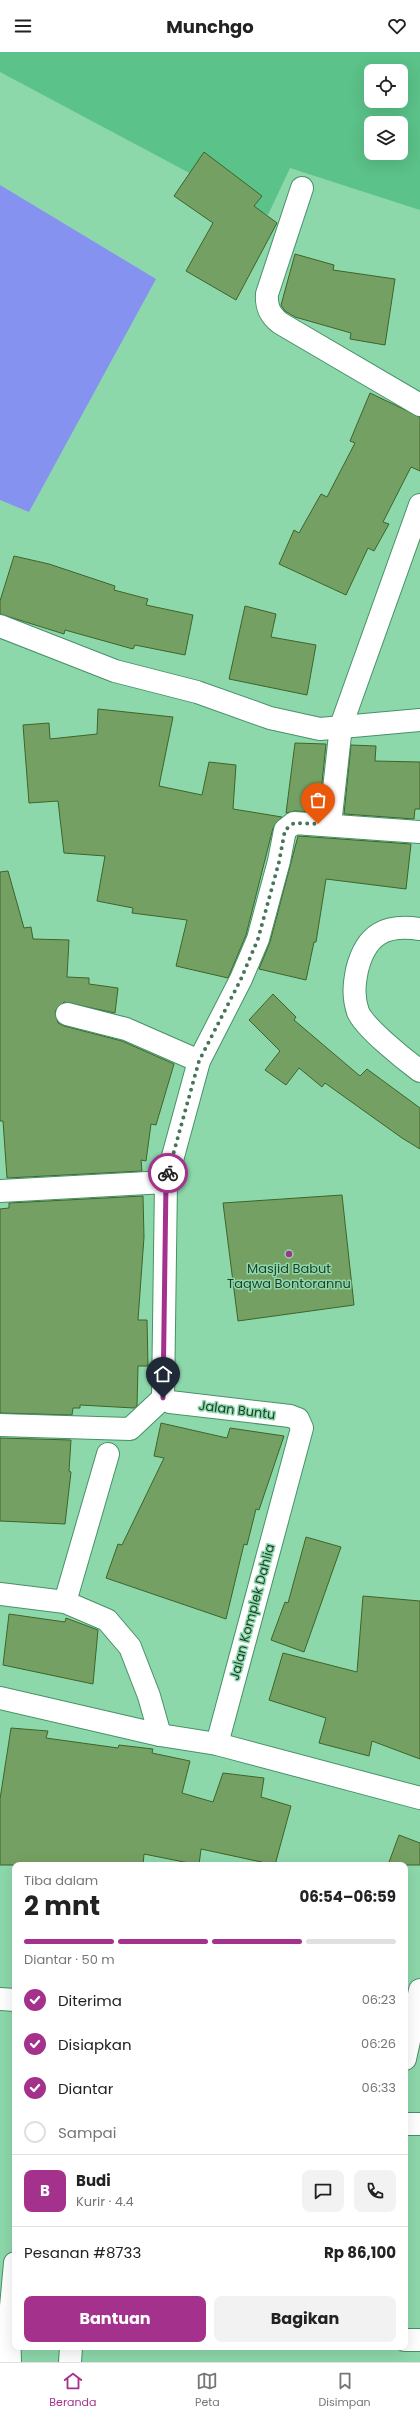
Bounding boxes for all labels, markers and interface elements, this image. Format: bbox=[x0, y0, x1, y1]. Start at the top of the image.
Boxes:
text: Munchgo bbox=[166, 14, 254, 39]
icon: menu bbox=[12, 15, 34, 37]
icon: heart bbox=[386, 15, 408, 37]
map controls bbox=[364, 64, 408, 160]
button: locate bbox=[364, 64, 408, 108]
button: layers bbox=[364, 116, 408, 160]
pin bbox=[301, 783, 335, 824]
icon: bag bbox=[307, 789, 329, 811]
courier bbox=[148, 1153, 188, 1193]
icon: bike bbox=[157, 1162, 179, 1184]
marker: Masjid Babut Taqwa Bontorannu bbox=[284, 1249, 294, 1259]
place label: Masjid Babut Taqwa Bontorannu bbox=[227, 1259, 351, 1293]
pin bbox=[146, 1357, 180, 1398]
icon: home bbox=[152, 1363, 174, 1385]
street label: Jalan Buntu bbox=[198, 1396, 276, 1424]
street label: Jalan Komplek Dahlia bbox=[225, 1542, 279, 1682]
text: Tiba dalam bbox=[24, 1871, 98, 1890]
text: 06:54–06:59 bbox=[300, 1886, 396, 1907]
text: 2 mnt bbox=[24, 1888, 100, 1924]
text: Diantar · 50 m bbox=[24, 1950, 115, 1969]
icon: check bbox=[24, 1989, 46, 2011]
text: Diterima bbox=[58, 1990, 122, 2011]
text: 06:23 bbox=[362, 1990, 396, 2009]
icon: check bbox=[24, 2033, 46, 2055]
text: Disiapkan bbox=[58, 2034, 132, 2055]
text: 06:26 bbox=[361, 2034, 396, 2053]
icon: check bbox=[24, 2077, 46, 2099]
text: Diantar bbox=[58, 2078, 113, 2099]
text: 06:33 bbox=[361, 2078, 396, 2097]
text: Sampai bbox=[58, 2122, 116, 2143]
text: Budi bbox=[76, 2170, 111, 2191]
button: chat bbox=[302, 2170, 344, 2212]
button: phone bbox=[354, 2170, 396, 2212]
text: B bbox=[40, 2180, 50, 2201]
text: Kurir · 4.4 bbox=[76, 2192, 134, 2211]
text: Pesanan #8733 bbox=[24, 2242, 141, 2263]
text: Rp 86,100 bbox=[324, 2242, 396, 2263]
button: Bantuan bbox=[24, 2296, 206, 2342]
button: Bagikan bbox=[214, 2296, 396, 2342]
tab: Beranda bbox=[49, 2370, 96, 2411]
tab: Peta bbox=[195, 2370, 220, 2411]
tab: Disimpan bbox=[318, 2370, 371, 2411]

